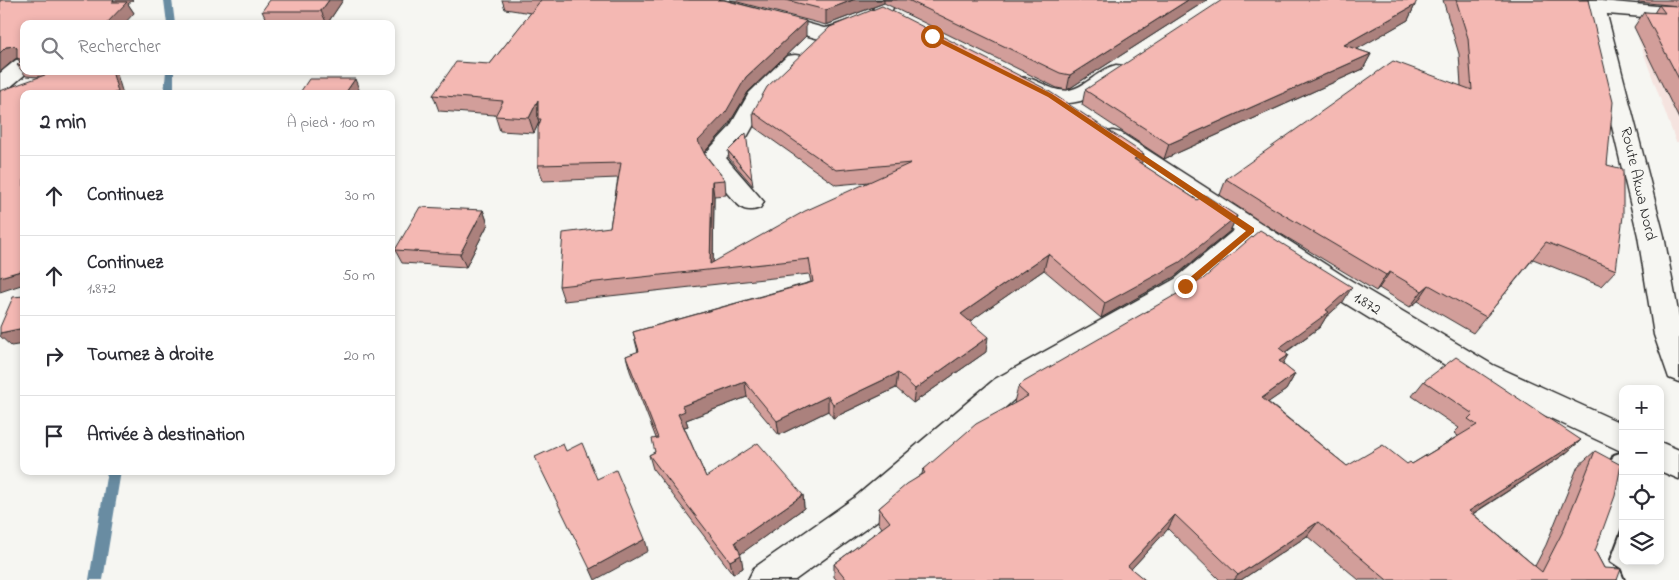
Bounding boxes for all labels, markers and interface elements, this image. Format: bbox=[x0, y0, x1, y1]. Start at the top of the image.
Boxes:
search box bbox=[20, 20, 395, 75]
route start bbox=[921, 25, 944, 48]
icon: search bbox=[38, 34, 66, 62]
text: Rechercher bbox=[78, 34, 161, 61]
text: 2 min bbox=[40, 108, 86, 138]
text: À pied · 100 m bbox=[287, 111, 375, 135]
street label: Route Akwa Nord bbox=[1613, 125, 1663, 243]
icon: ahead bbox=[40, 182, 68, 210]
text: Continuez bbox=[87, 182, 163, 209]
text: 30 m bbox=[345, 184, 375, 208]
text: Continuez bbox=[87, 250, 163, 277]
icon: ahead bbox=[40, 262, 68, 290]
text: 50 m bbox=[343, 264, 375, 288]
route end bbox=[1174, 275, 1197, 298]
text: 1.872 bbox=[87, 277, 116, 301]
street label: 1.872 bbox=[1348, 286, 1386, 322]
icon: right bbox=[40, 342, 68, 370]
text: Tournez à droite bbox=[87, 342, 213, 369]
text: 20 m bbox=[344, 344, 375, 368]
map controls bbox=[1619, 385, 1664, 565]
button: + bbox=[1619, 385, 1664, 430]
icon: arrive bbox=[40, 422, 68, 450]
text: Arrivée à destination bbox=[87, 422, 245, 449]
button: − bbox=[1619, 430, 1664, 475]
button: locate bbox=[1619, 475, 1664, 520]
button: layers bbox=[1619, 520, 1664, 565]

